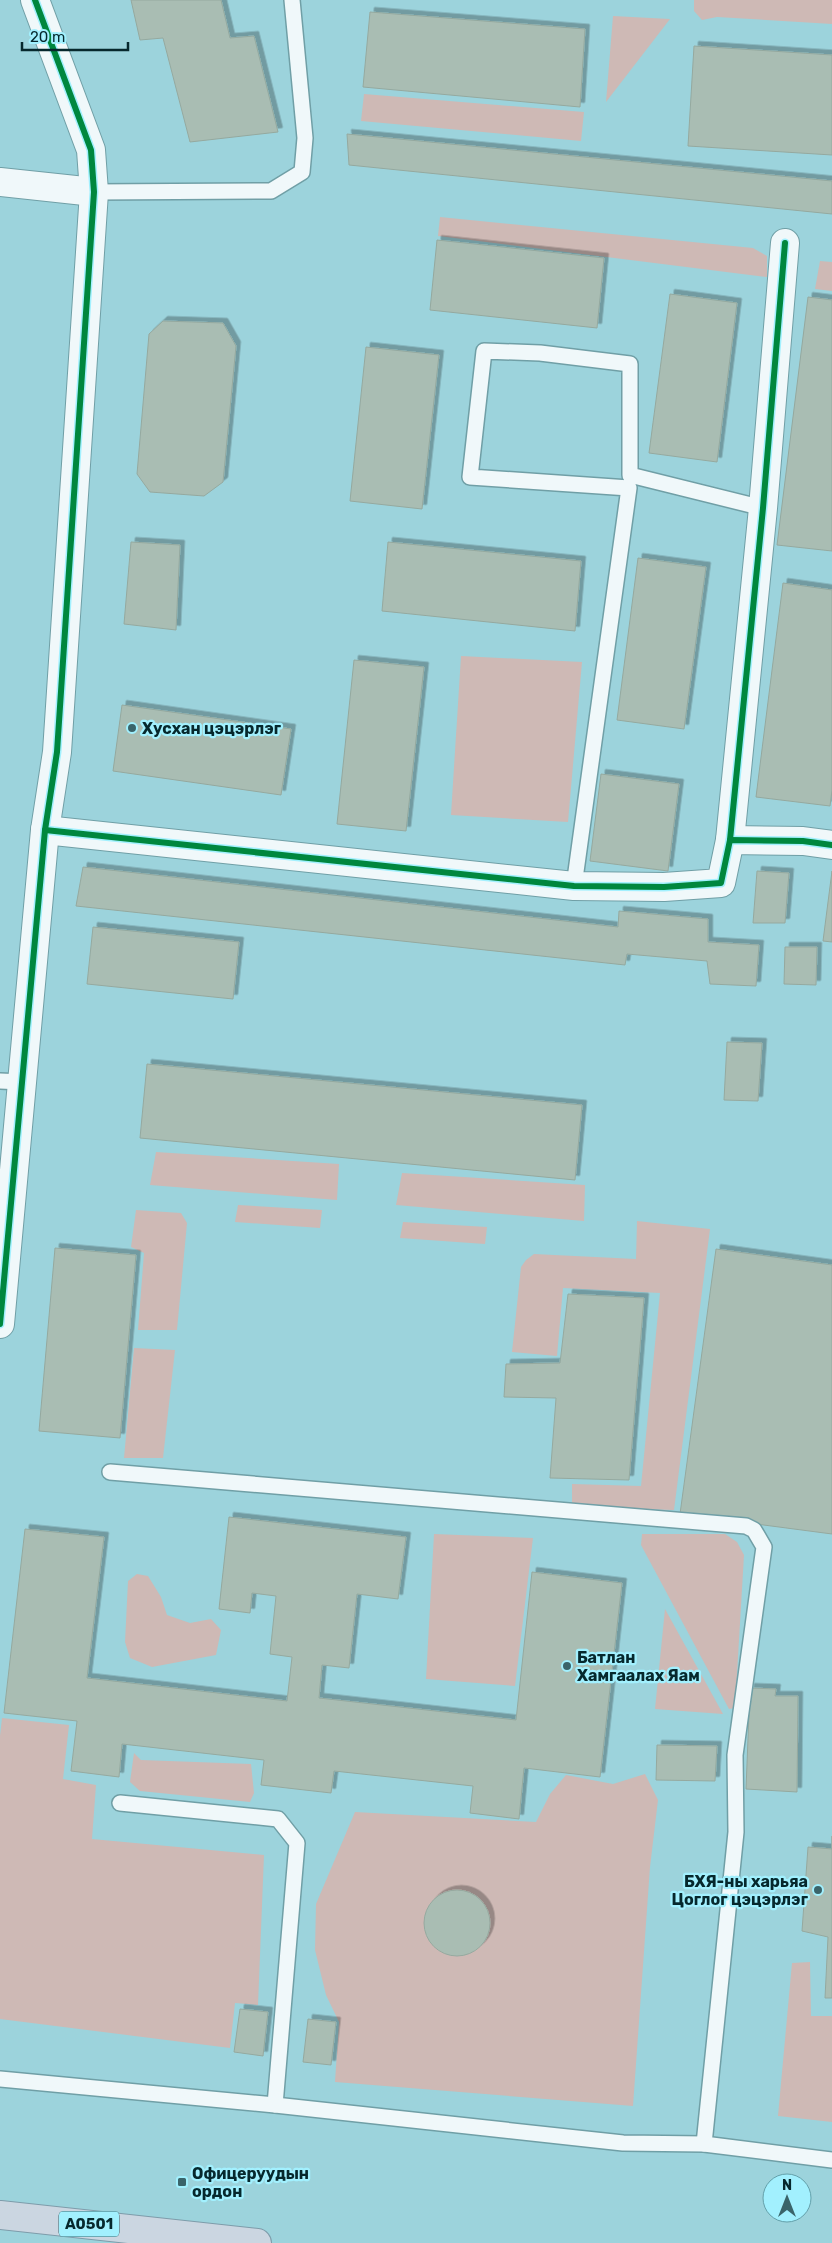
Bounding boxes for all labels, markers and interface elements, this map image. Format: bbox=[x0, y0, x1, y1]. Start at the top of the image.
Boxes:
scale bar bbox=[22, 20, 129, 52]
text: 20 m bbox=[30, 28, 65, 46]
place label: Хусхан цэцэрлэг bbox=[142, 719, 282, 738]
marker: Хусхан цэцэрлэг bbox=[126, 722, 138, 734]
place label: Батлан Хамгаалах Яам bbox=[577, 1648, 700, 1685]
marker: Батлан Хамгаалах Яам bbox=[561, 1660, 573, 1672]
place label: БХЯ-ны харьяа Цоглог цэцэрлэг bbox=[671, 1872, 809, 1909]
marker: БХЯ-ны харьяа Цоглог цэцэрлэг bbox=[812, 1884, 824, 1896]
place label: Офицеруудын ордон bbox=[192, 2164, 309, 2201]
north arrow bbox=[762, 2173, 812, 2223]
marker: Офицеруудын ордон bbox=[176, 2176, 188, 2188]
text: N bbox=[782, 2177, 792, 2194]
road number: A0501 bbox=[59, 2212, 119, 2236]

